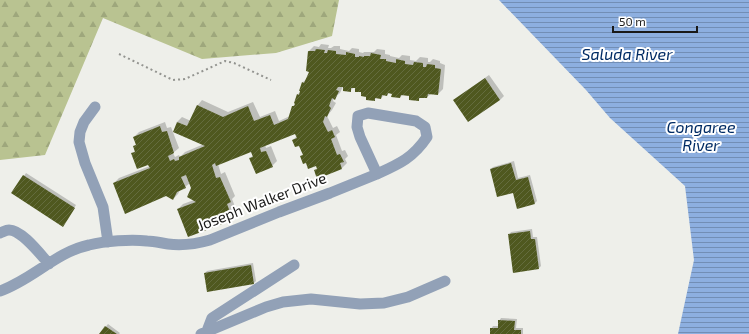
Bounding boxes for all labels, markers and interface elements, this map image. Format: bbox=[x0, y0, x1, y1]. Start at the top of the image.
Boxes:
scale bar bbox=[613, 8, 697, 34]
text: 50 m bbox=[619, 14, 646, 28]
water label: Saluda River bbox=[581, 44, 673, 63]
water label: Congaree River bbox=[666, 117, 736, 154]
street label: Joseph Walker Drive bbox=[195, 168, 329, 234]

